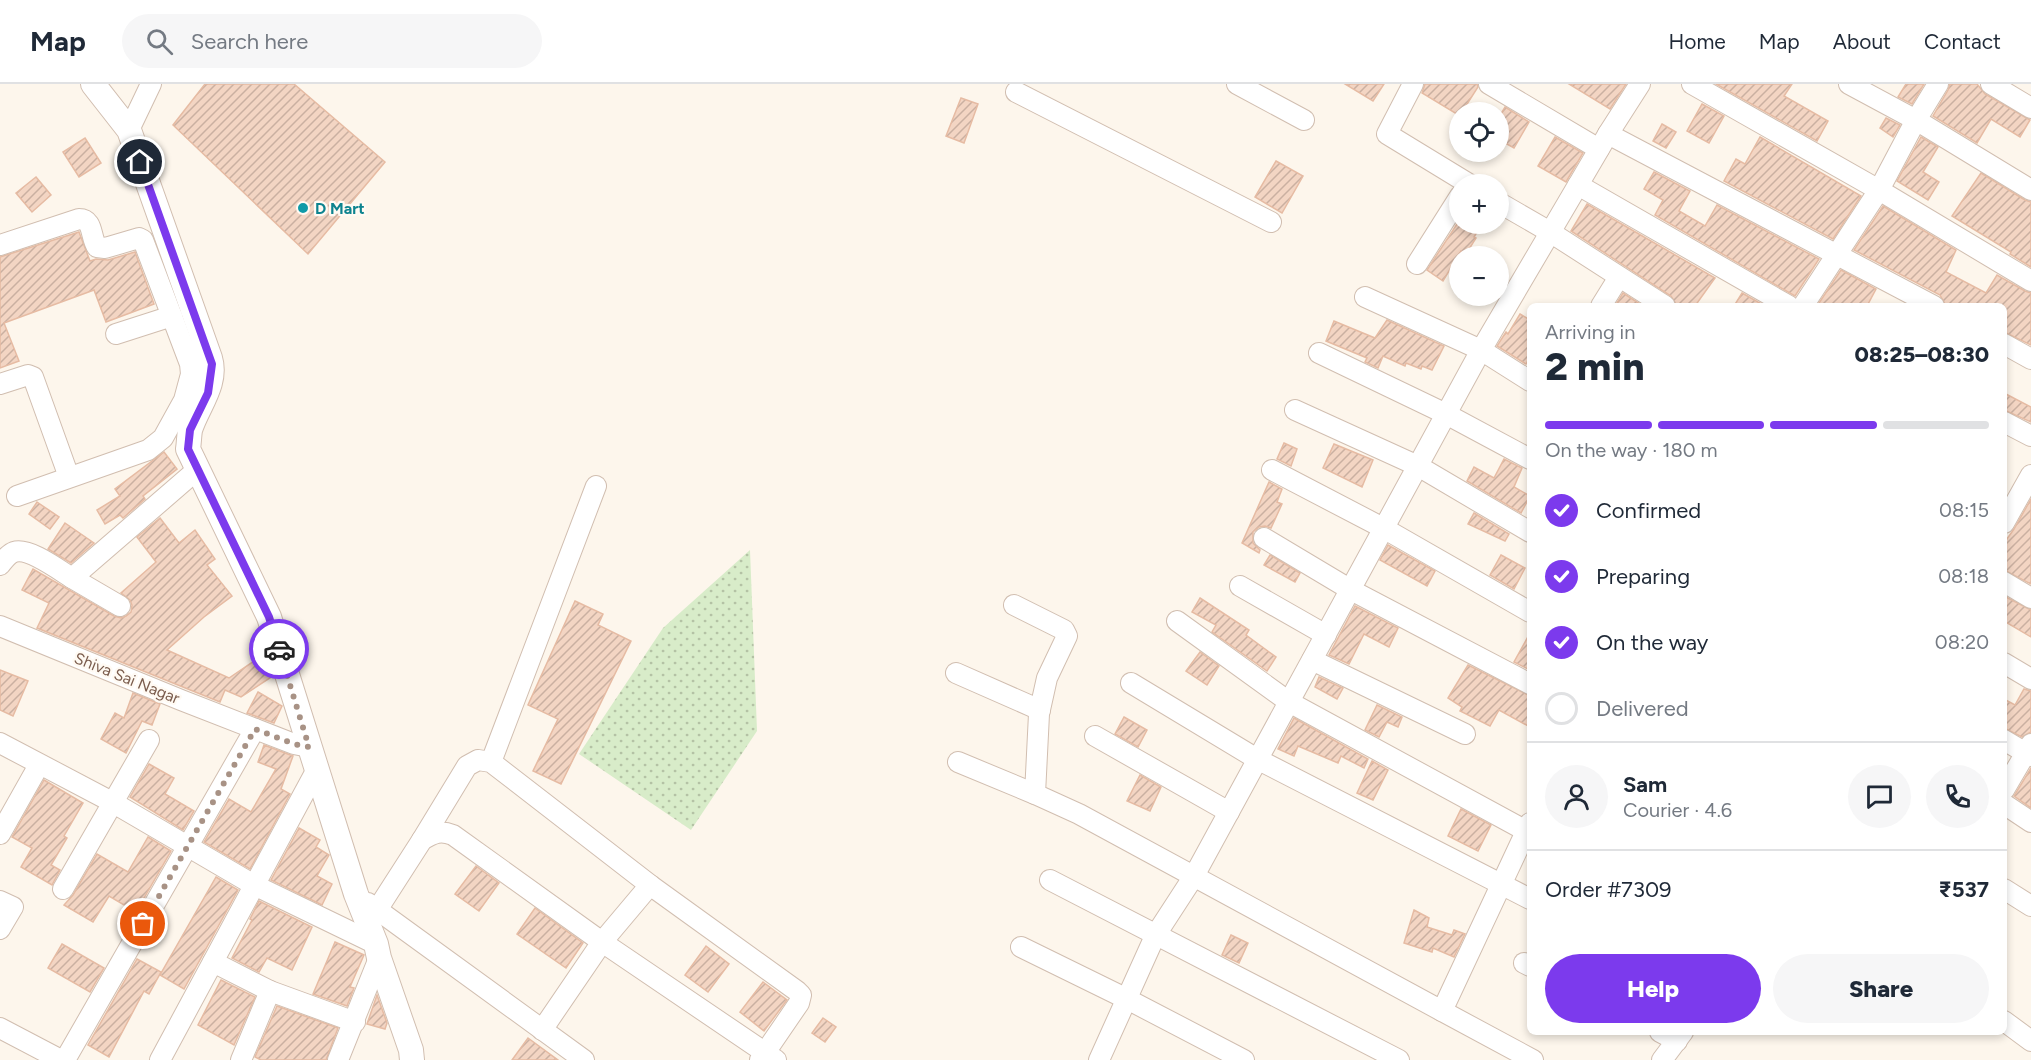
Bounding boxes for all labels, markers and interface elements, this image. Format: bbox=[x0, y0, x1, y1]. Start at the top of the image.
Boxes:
search box bbox=[122, 14, 542, 68]
text: Map bbox=[30, 24, 86, 58]
icon: search bbox=[143, 25, 176, 58]
text: Search here bbox=[191, 28, 308, 55]
text: Home bbox=[1669, 29, 1726, 54]
text: Map bbox=[1759, 29, 1800, 54]
text: About bbox=[1833, 29, 1891, 54]
text: Contact bbox=[1924, 29, 2001, 54]
map controls bbox=[1449, 102, 1509, 306]
button: locate bbox=[1449, 102, 1509, 162]
pin bbox=[114, 136, 165, 187]
icon: home bbox=[123, 145, 156, 178]
button: + bbox=[1449, 174, 1509, 234]
place label: D Mart bbox=[315, 199, 365, 218]
marker: D Mart bbox=[296, 201, 310, 215]
button: − bbox=[1449, 246, 1509, 306]
text: Arriving in bbox=[1545, 320, 1635, 344]
text: 08:25–08:30 bbox=[1855, 341, 1989, 368]
text: 2 min bbox=[1545, 343, 1645, 390]
text: On the way · 180 m bbox=[1545, 438, 1718, 462]
icon: check bbox=[1545, 494, 1578, 527]
text: Confirmed bbox=[1596, 497, 1701, 524]
text: 08:15 bbox=[1939, 498, 1989, 522]
icon: check bbox=[1545, 560, 1578, 593]
text: Preparing bbox=[1596, 563, 1690, 590]
text: 08:18 bbox=[1938, 564, 1989, 588]
courier bbox=[249, 619, 309, 679]
icon: check bbox=[1545, 626, 1578, 659]
text: On the way bbox=[1596, 629, 1708, 656]
text: 08:20 bbox=[1935, 630, 1989, 654]
icon: car bbox=[263, 633, 296, 666]
street label: Shiva Sai Nagar bbox=[72, 648, 183, 708]
text: Delivered bbox=[1596, 695, 1689, 722]
button: person bbox=[1545, 765, 1608, 828]
button: chat bbox=[1848, 765, 1911, 828]
button: phone bbox=[1926, 765, 1989, 828]
text: Sam bbox=[1623, 771, 1667, 798]
text: Courier · 4.6 bbox=[1623, 798, 1732, 822]
text: Order #7309 bbox=[1545, 876, 1671, 903]
text: ₹537 bbox=[1939, 876, 1989, 903]
pin bbox=[117, 898, 168, 949]
icon: bag bbox=[126, 907, 159, 940]
button: Help bbox=[1545, 954, 1761, 1023]
button: Share bbox=[1773, 954, 1989, 1023]

